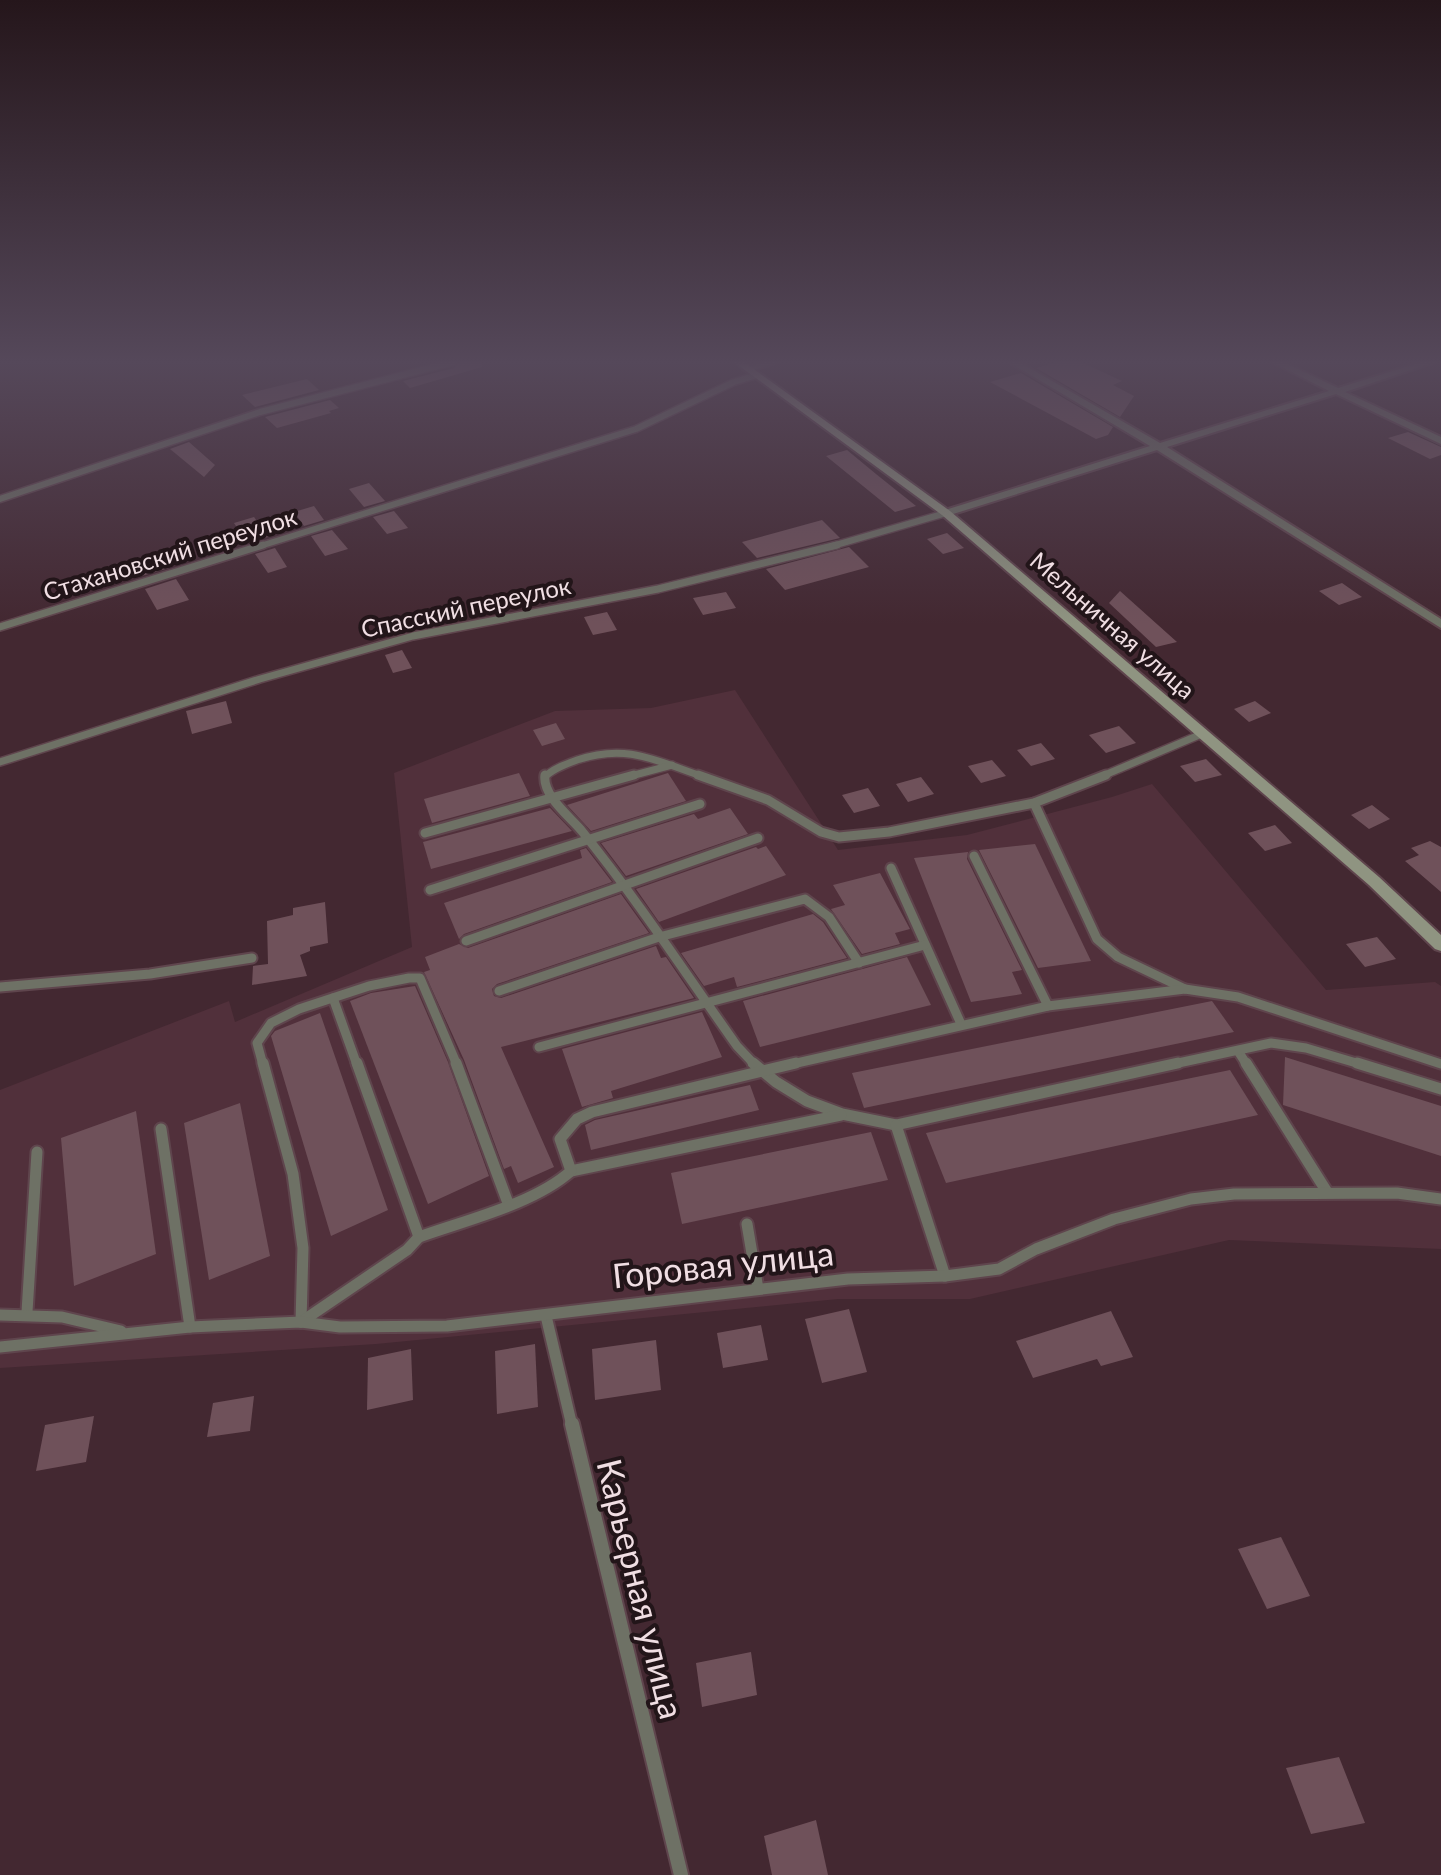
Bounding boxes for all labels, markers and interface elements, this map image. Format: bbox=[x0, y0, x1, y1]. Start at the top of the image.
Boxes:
street label: Стахановский переулок bbox=[39, 501, 300, 606]
street label: Мельничная улица bbox=[1025, 545, 1201, 704]
street label: Спасский переулок bbox=[358, 570, 574, 643]
street label: Горовая улица bbox=[610, 1232, 835, 1296]
street label: Карьерная улица bbox=[589, 1455, 694, 1723]

